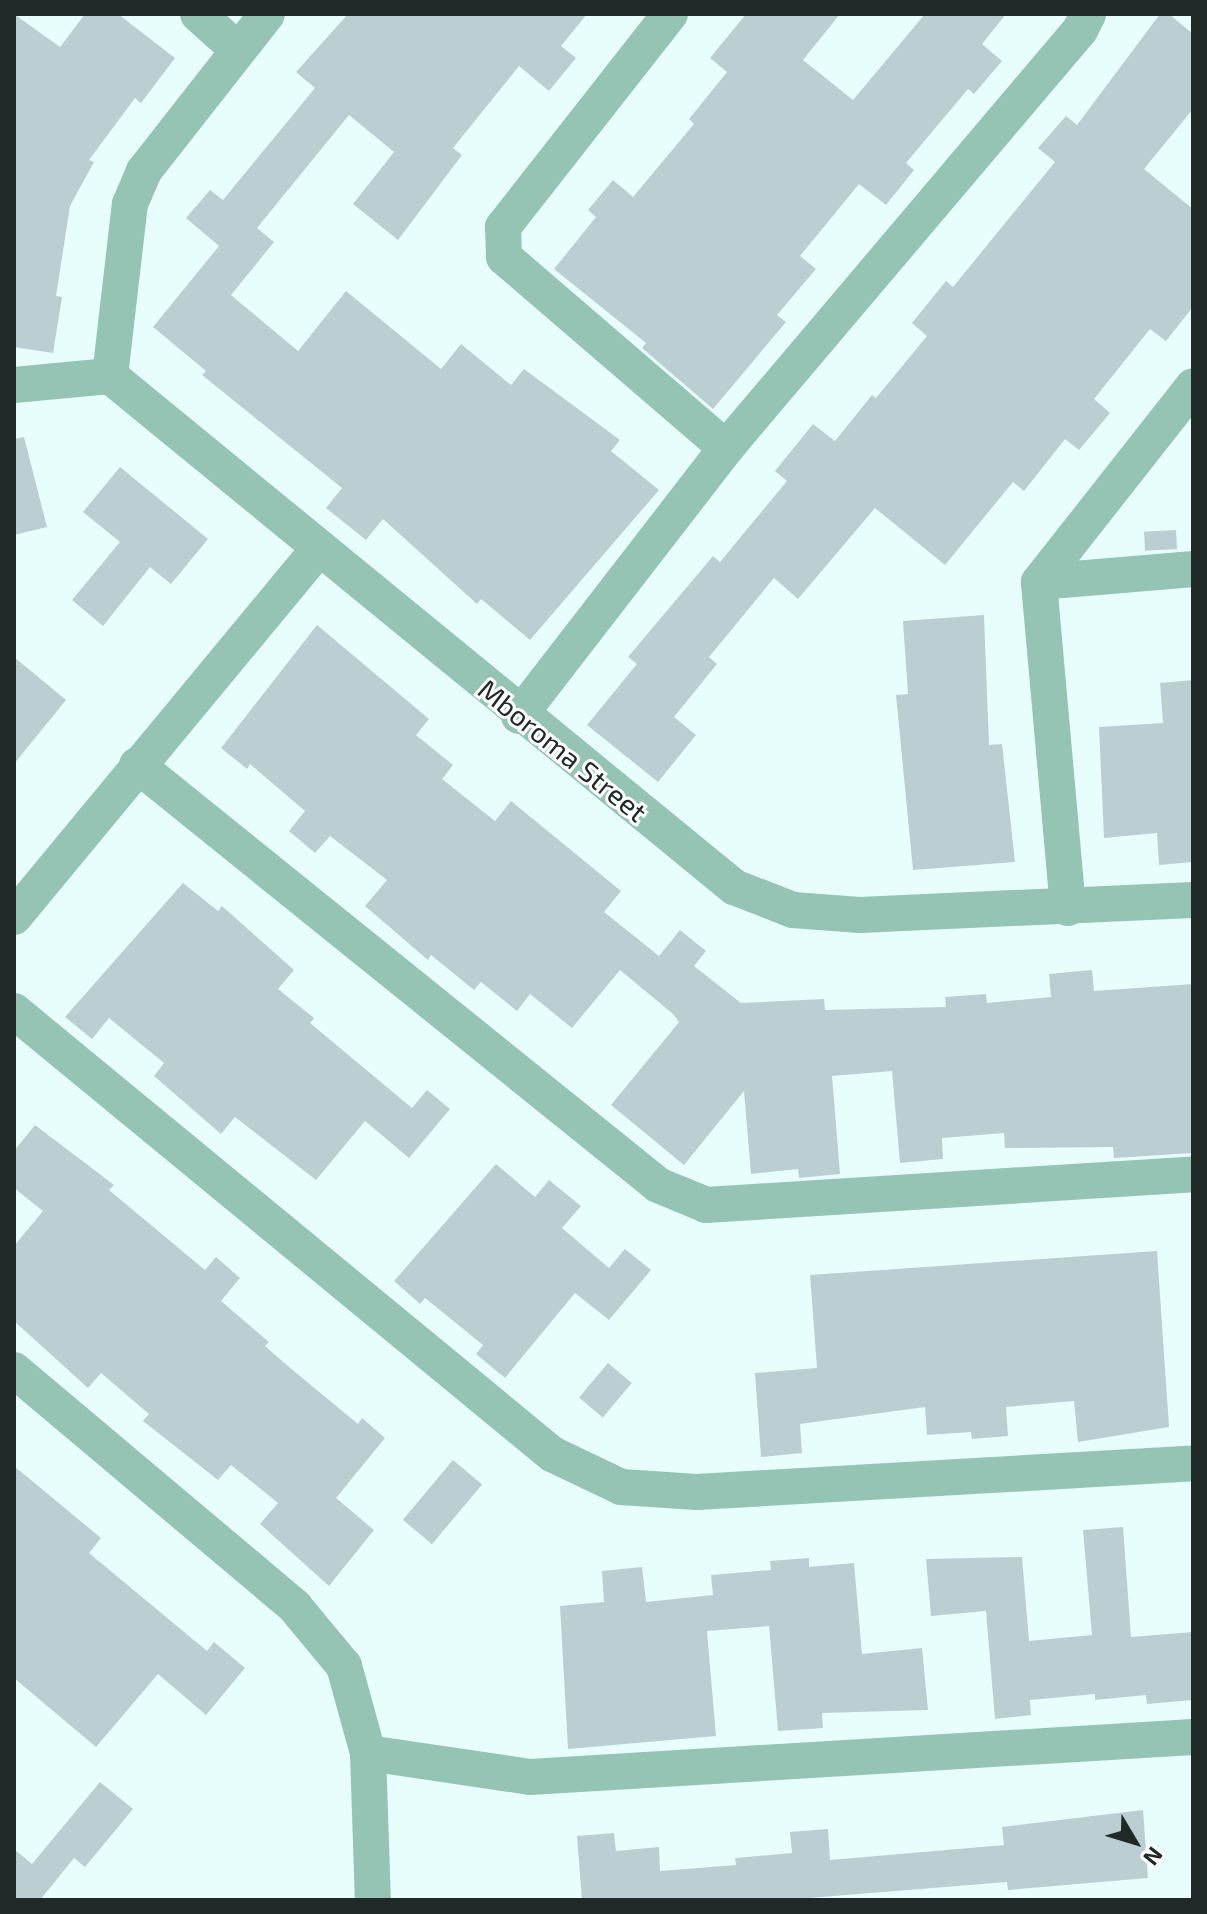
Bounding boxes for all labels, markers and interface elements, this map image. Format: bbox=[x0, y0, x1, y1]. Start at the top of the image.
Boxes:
street label: Mboroma Street bbox=[472, 672, 654, 828]
north arrow bbox=[1095, 1802, 1175, 1882]
text: N bbox=[1139, 1843, 1169, 1871]

